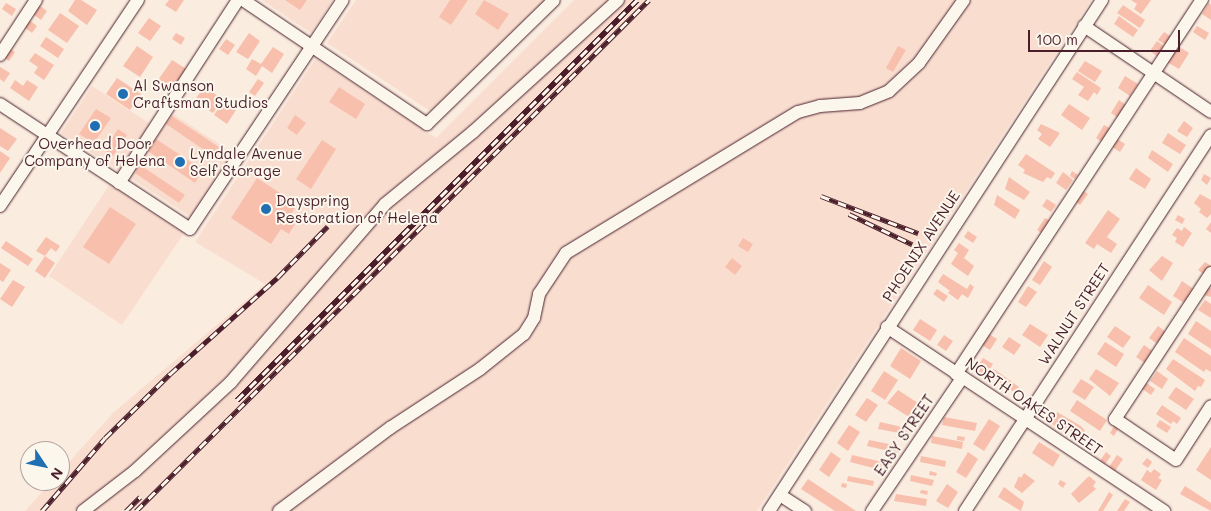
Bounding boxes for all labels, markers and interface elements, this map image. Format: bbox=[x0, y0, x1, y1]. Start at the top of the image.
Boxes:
scale bar bbox=[1031, 20, 1184, 52]
text: 100 m bbox=[1036, 29, 1078, 49]
place label: Al Swanson Craftsman Studios bbox=[133, 76, 268, 111]
marker: Al Swanson Craftsman Studios bbox=[117, 88, 129, 100]
marker: Overhead Door Company of Helena bbox=[89, 120, 101, 132]
place label: Overhead Door Company of Helena bbox=[24, 134, 166, 169]
place label: Lyndale Avenue Self Storage bbox=[190, 144, 303, 179]
marker: Lyndale Avenue Self Storage bbox=[174, 156, 186, 168]
street label: PHOENIX AVENUE bbox=[878, 187, 964, 305]
place label: Dayspring Restoration of Helena bbox=[276, 191, 438, 226]
marker: Dayspring Restoration of Helena bbox=[260, 203, 272, 215]
street label: WALNUT STREET bbox=[1034, 260, 1114, 368]
street label: NORTH OAKES STREET bbox=[962, 353, 1106, 459]
street label: EASY STREET bbox=[870, 391, 938, 479]
north arrow bbox=[20, 441, 70, 491]
text: N bbox=[46, 464, 68, 484]

